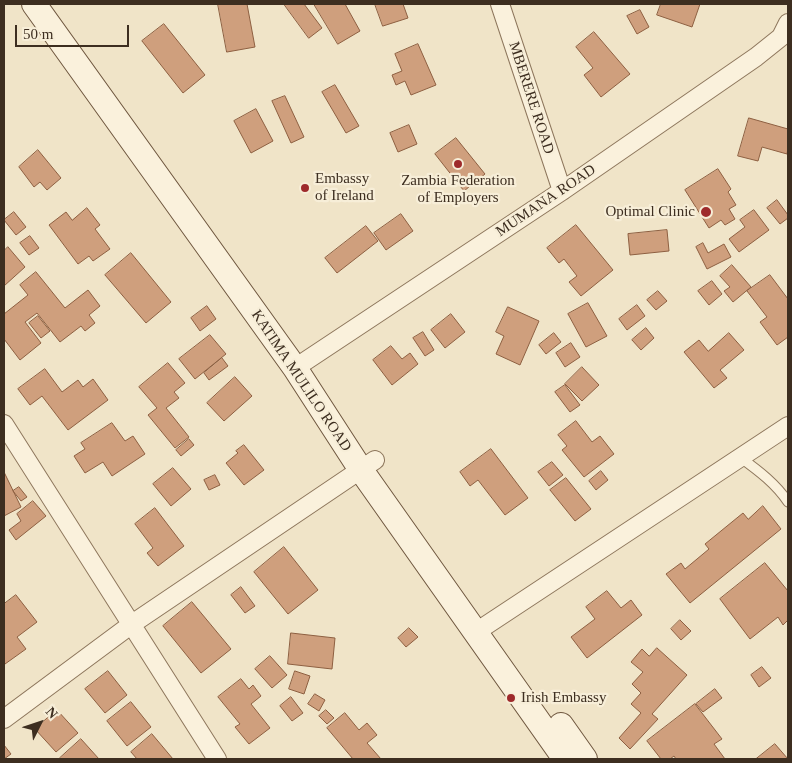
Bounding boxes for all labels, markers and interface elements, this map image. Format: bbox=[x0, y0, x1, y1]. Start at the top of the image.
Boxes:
scale bar bbox=[18, 15, 131, 47]
text: 50 m bbox=[23, 26, 53, 42]
street label: MBERERE ROAD bbox=[504, 40, 558, 156]
marker: Zambia Federation of Employers bbox=[452, 158, 464, 170]
street label: MUMANA ROAD bbox=[493, 161, 599, 241]
place label: Embassy of Ireland bbox=[315, 170, 374, 205]
place label: Zambia Federation of Employers bbox=[401, 172, 515, 207]
marker: Embassy of Ireland bbox=[299, 182, 311, 194]
place label: Optimal Clinic bbox=[605, 203, 695, 221]
marker: Optimal Clinic bbox=[699, 205, 713, 219]
street label: KATIMA MULILO ROAD bbox=[247, 307, 355, 455]
place label: Irish Embassy bbox=[521, 689, 606, 707]
marker: Irish Embassy bbox=[505, 692, 517, 704]
north arrow bbox=[15, 698, 65, 748]
text: N bbox=[43, 704, 61, 722]

